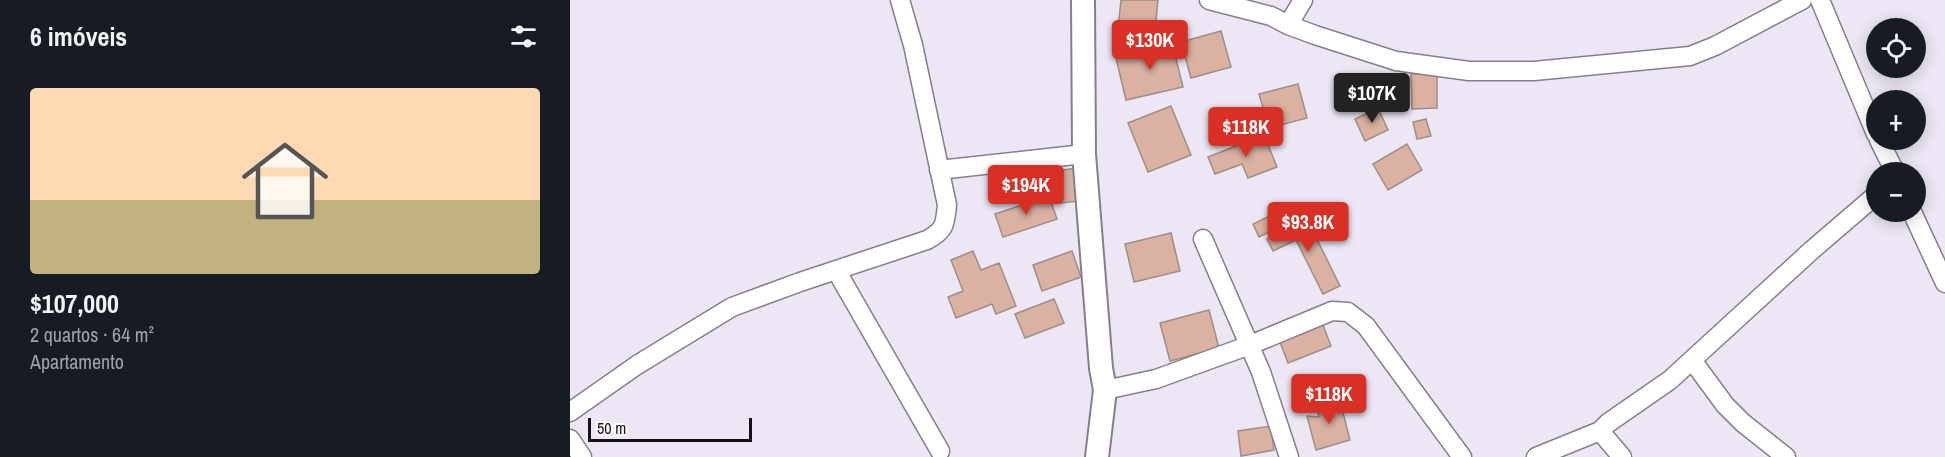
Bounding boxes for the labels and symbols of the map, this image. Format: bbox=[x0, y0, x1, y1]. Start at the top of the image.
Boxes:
pin: $130K bbox=[1108, 20, 1192, 71]
pin: $107K bbox=[1330, 73, 1414, 124]
pin: $118K bbox=[1204, 107, 1288, 158]
pin: $194K bbox=[984, 165, 1068, 216]
pin: $93.8K bbox=[1259, 202, 1357, 253]
pin: $118K bbox=[1287, 374, 1371, 425]
scale bar bbox=[588, 415, 752, 442]

